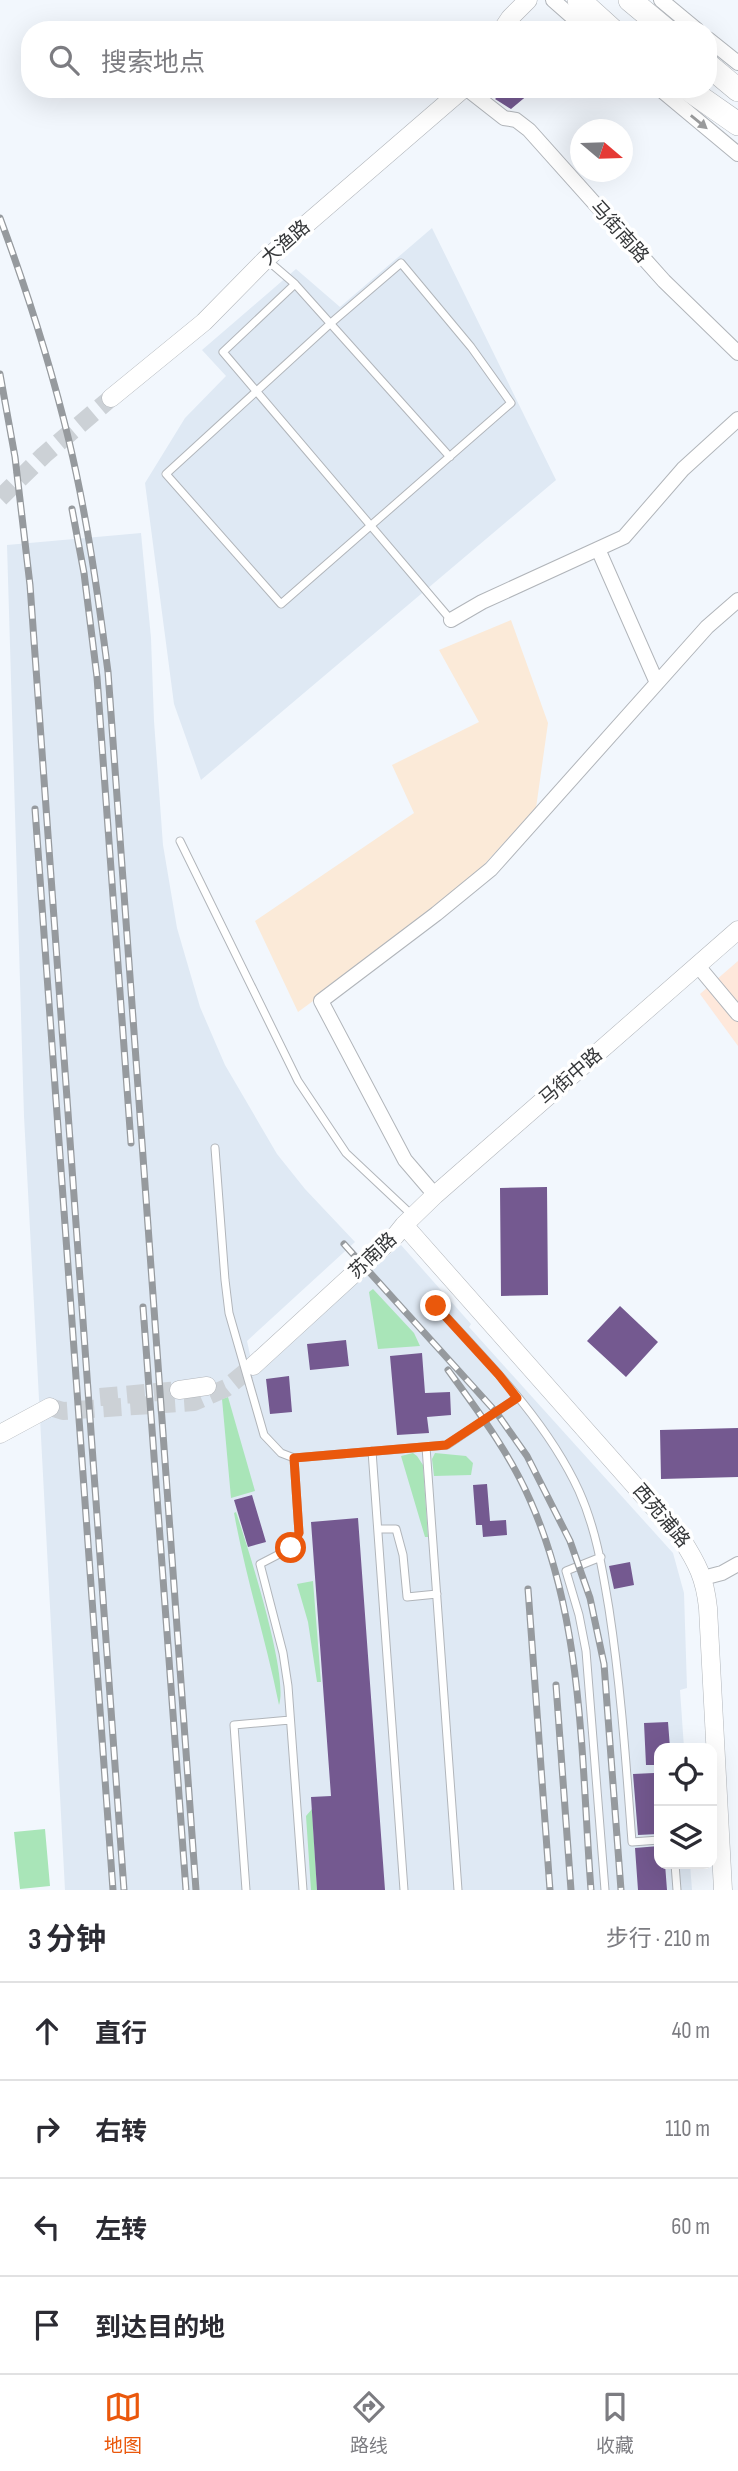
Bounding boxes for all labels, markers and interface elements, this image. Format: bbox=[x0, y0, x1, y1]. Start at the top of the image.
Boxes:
search box bbox=[21, 21, 717, 98]
icon: search bbox=[45, 41, 83, 79]
text: 搜索地点 bbox=[101, 48, 205, 79]
one-way arrow bbox=[689, 114, 707, 129]
north arrow bbox=[570, 119, 633, 182]
street label: 马街南路 bbox=[585, 196, 653, 268]
street label: 大渔路 bbox=[257, 216, 315, 270]
street label: 马街中路 bbox=[535, 1043, 607, 1111]
street label: 苏南路 bbox=[344, 1228, 402, 1284]
route end bbox=[420, 1290, 451, 1321]
street label: 西苑浦路 bbox=[628, 1479, 694, 1553]
route start bbox=[275, 1532, 306, 1563]
map controls bbox=[654, 1743, 717, 1869]
button: locate bbox=[654, 1743, 717, 1806]
button: layers bbox=[654, 1806, 717, 1869]
text: 3 分钟 bbox=[28, 1922, 106, 1958]
text: 步行 · 210 m bbox=[606, 1925, 710, 1953]
icon: ahead bbox=[28, 2012, 66, 2050]
text: 40 m bbox=[672, 2017, 710, 2045]
text: 直行 bbox=[95, 2019, 147, 2050]
icon: right bbox=[28, 2110, 66, 2148]
text: 110 m bbox=[665, 2115, 710, 2143]
text: 右转 bbox=[95, 2117, 147, 2148]
icon: left bbox=[28, 2208, 66, 2246]
text: 60 m bbox=[671, 2213, 710, 2241]
text: 左转 bbox=[95, 2215, 147, 2246]
icon: arrive bbox=[28, 2306, 66, 2344]
text: 到达目的地 bbox=[95, 2313, 225, 2344]
tab: 地图 bbox=[104, 2388, 142, 2458]
tab: 路线 bbox=[350, 2388, 388, 2458]
tab: 收藏 bbox=[596, 2388, 634, 2458]

